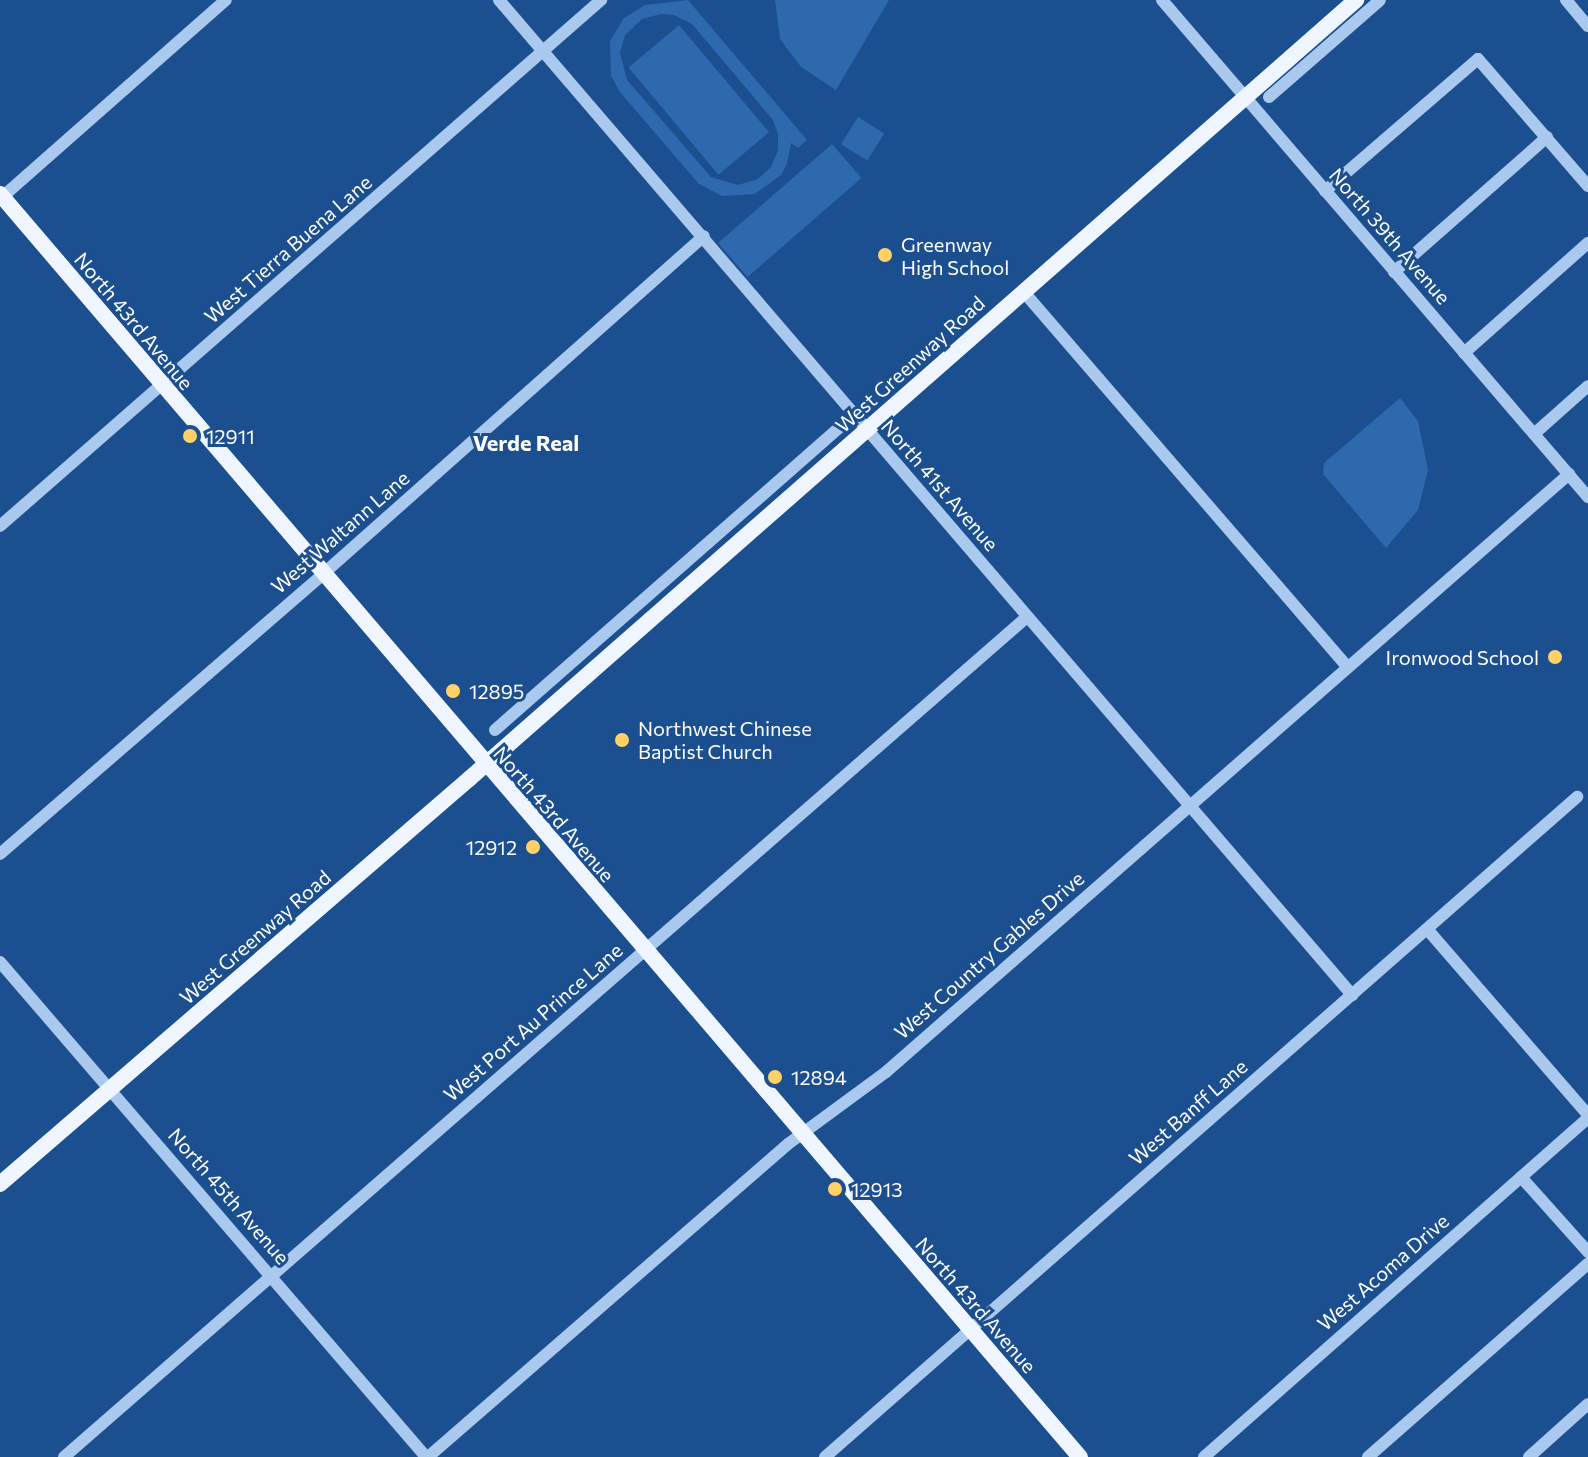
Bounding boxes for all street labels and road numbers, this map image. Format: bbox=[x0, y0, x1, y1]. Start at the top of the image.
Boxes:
street label: North 39th Avenue bbox=[1324, 163, 1456, 309]
street label: West Tierra Buena Lane bbox=[200, 170, 376, 328]
street label: North 43rd Avenue bbox=[70, 248, 198, 394]
street label: West Greenway Road bbox=[831, 291, 989, 437]
street label: North 41st Avenue bbox=[876, 414, 1004, 556]
street label: West Waltann Lane bbox=[266, 466, 414, 598]
street label: North 43rd Avenue bbox=[489, 741, 619, 887]
street label: West Greenway Road bbox=[175, 865, 335, 1009]
street label: West Country Gables Drive bbox=[889, 866, 1089, 1044]
street label: West Port Au Prince Lane bbox=[439, 938, 627, 1106]
street label: West Banff Lane bbox=[1124, 1054, 1252, 1170]
street label: North 45th Avenue bbox=[163, 1123, 295, 1269]
street label: West Acoma Drive bbox=[1313, 1209, 1453, 1335]
street label: North 43rd Avenue bbox=[911, 1232, 1041, 1378]

